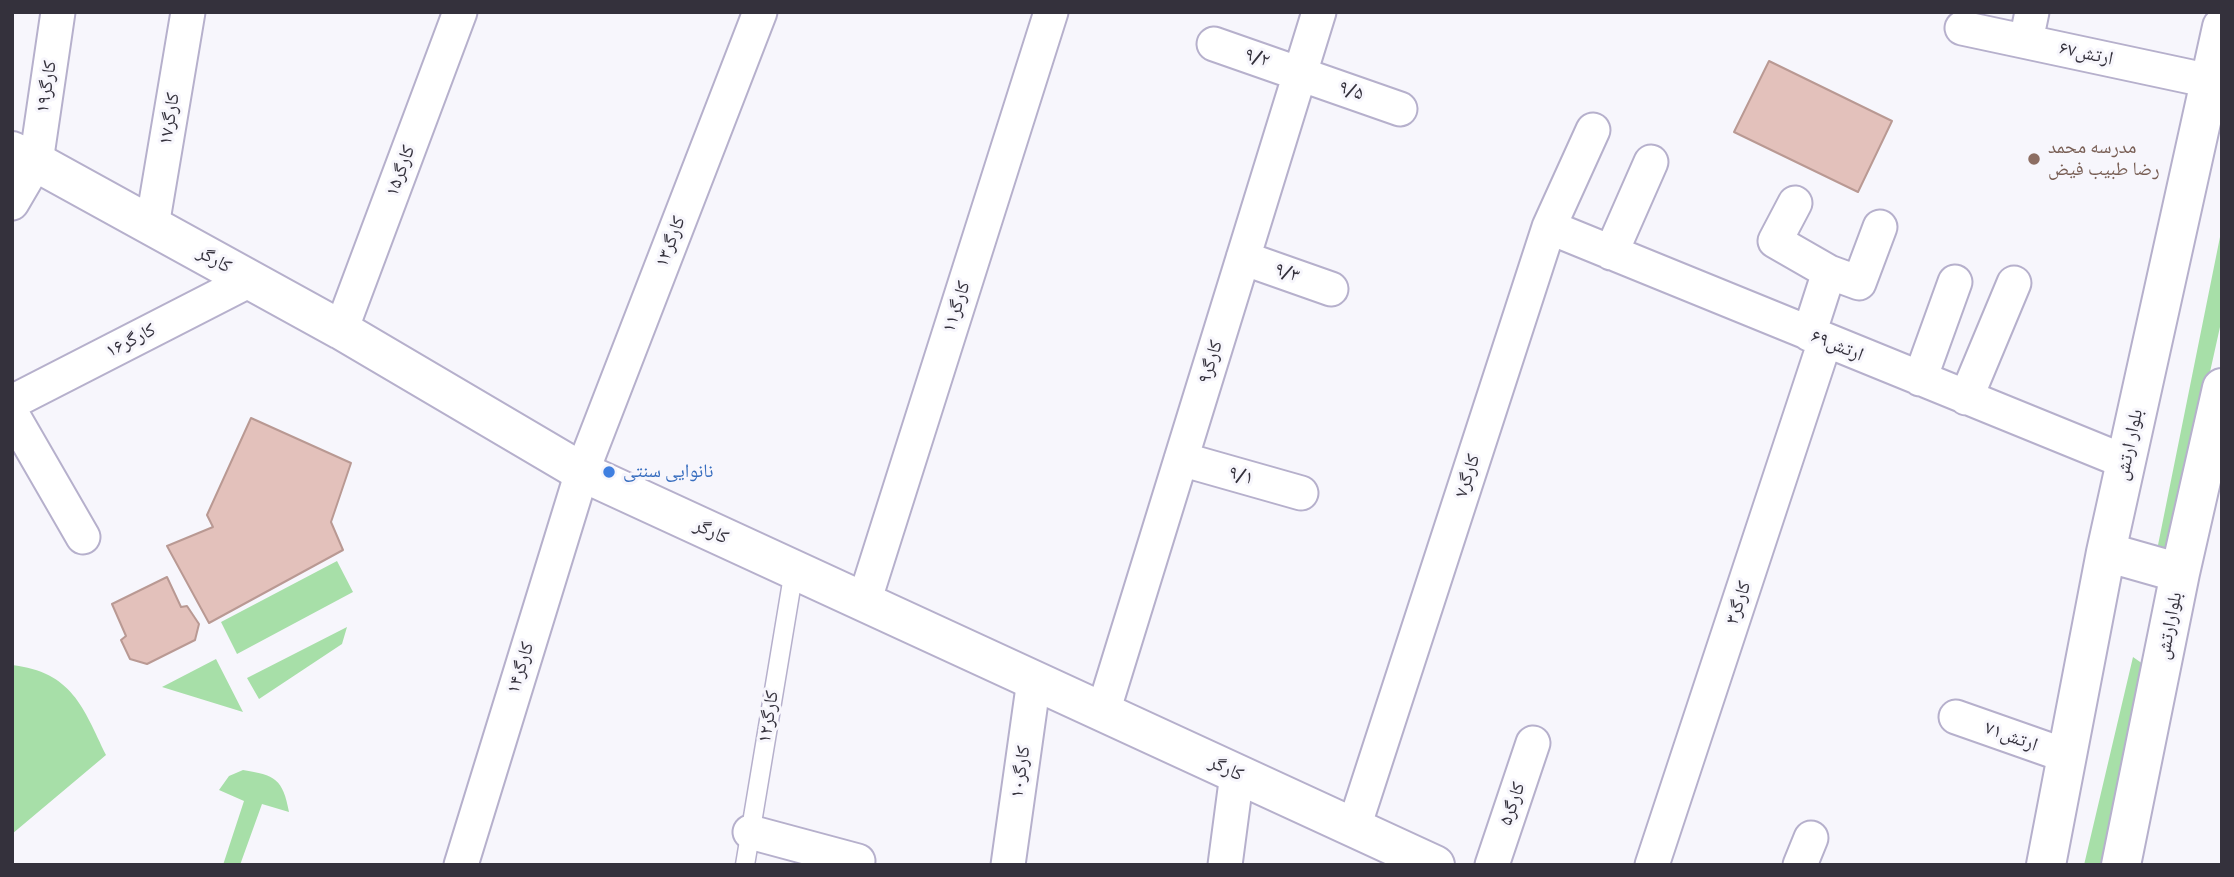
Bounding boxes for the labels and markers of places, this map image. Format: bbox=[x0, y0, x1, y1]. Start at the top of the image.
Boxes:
place label: مدرسه محمد رضا طبیب فیض bbox=[2048, 137, 2160, 181]
marker: مدرسه محمد رضا طبیب فیض bbox=[2026, 151, 2042, 167]
place label: نانوایی سنتی bbox=[623, 461, 713, 483]
marker: نانوایی سنتی bbox=[601, 464, 617, 480]

